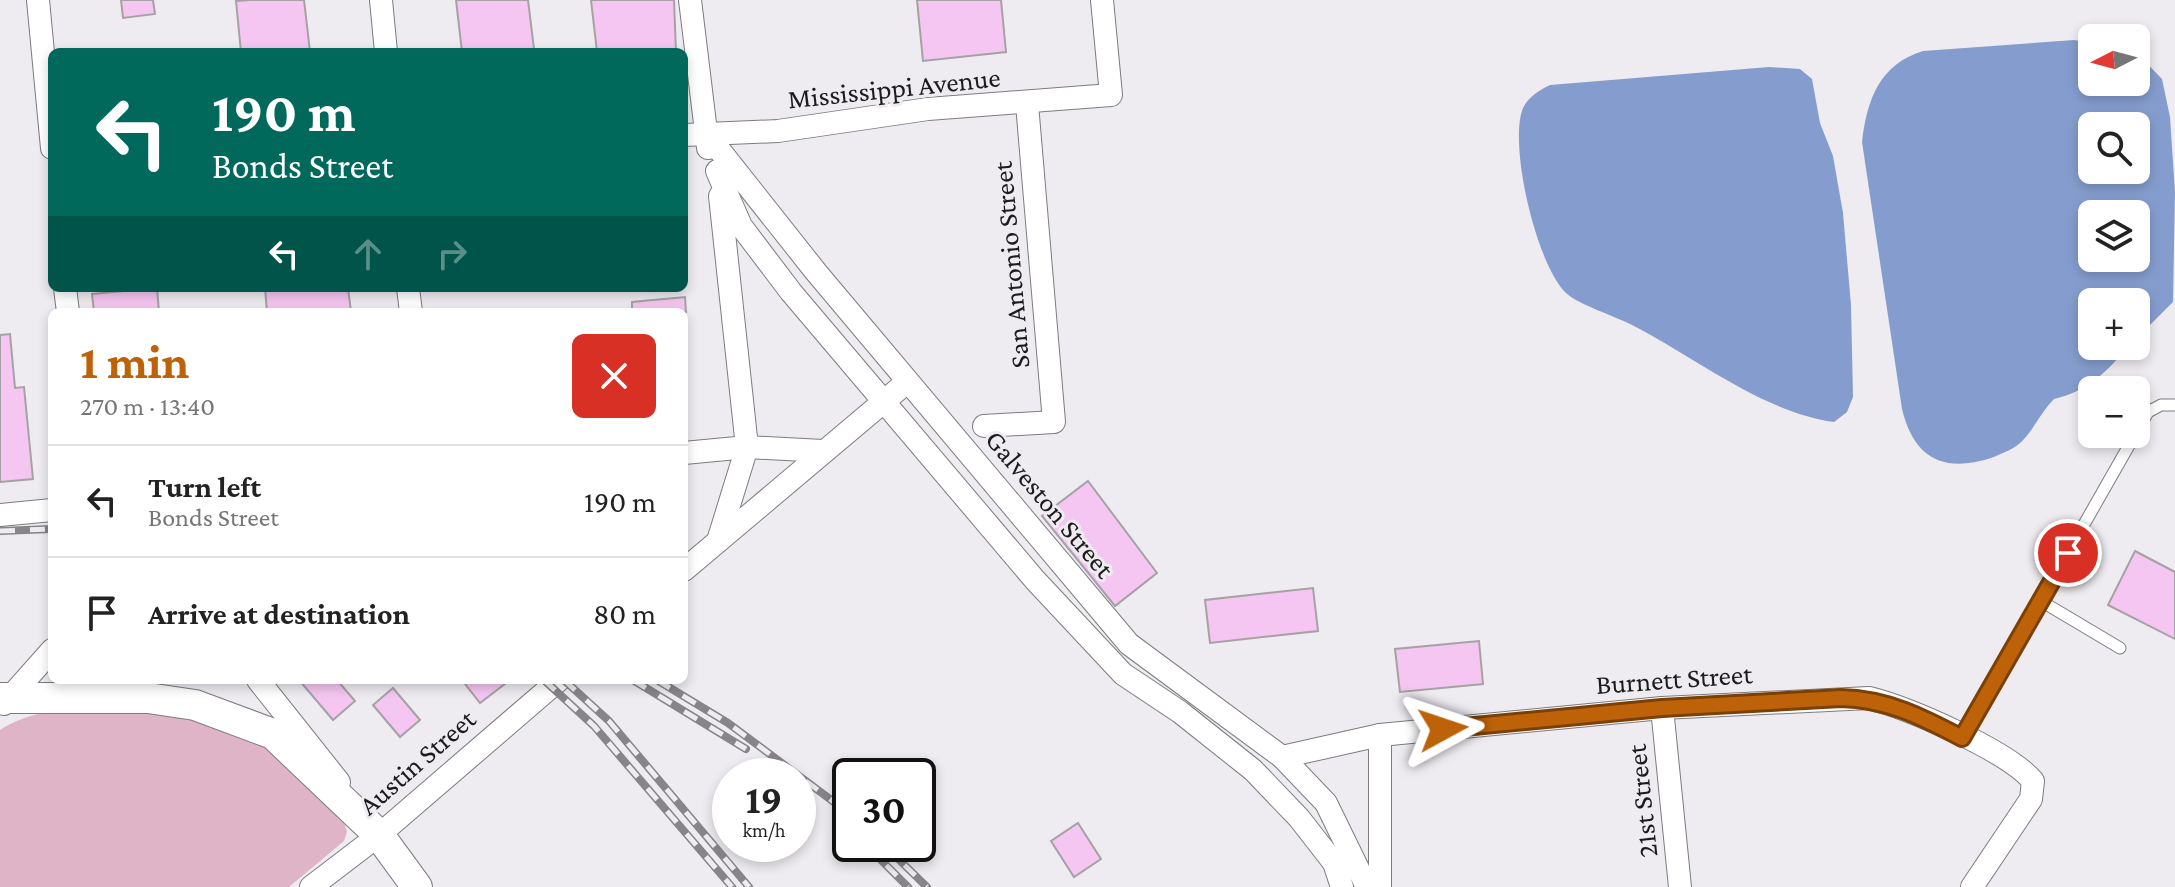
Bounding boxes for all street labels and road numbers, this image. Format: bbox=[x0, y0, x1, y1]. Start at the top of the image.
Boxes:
street label: Mississippi Avenue bbox=[786, 61, 1002, 115]
street label: San Antonio Street bbox=[986, 160, 1035, 370]
street label: Galveston Street bbox=[979, 424, 1121, 585]
street label: Burnett Street bbox=[1595, 658, 1754, 700]
street label: Austin Street bbox=[353, 703, 482, 821]
street label: 21st Street bbox=[1621, 742, 1663, 859]

